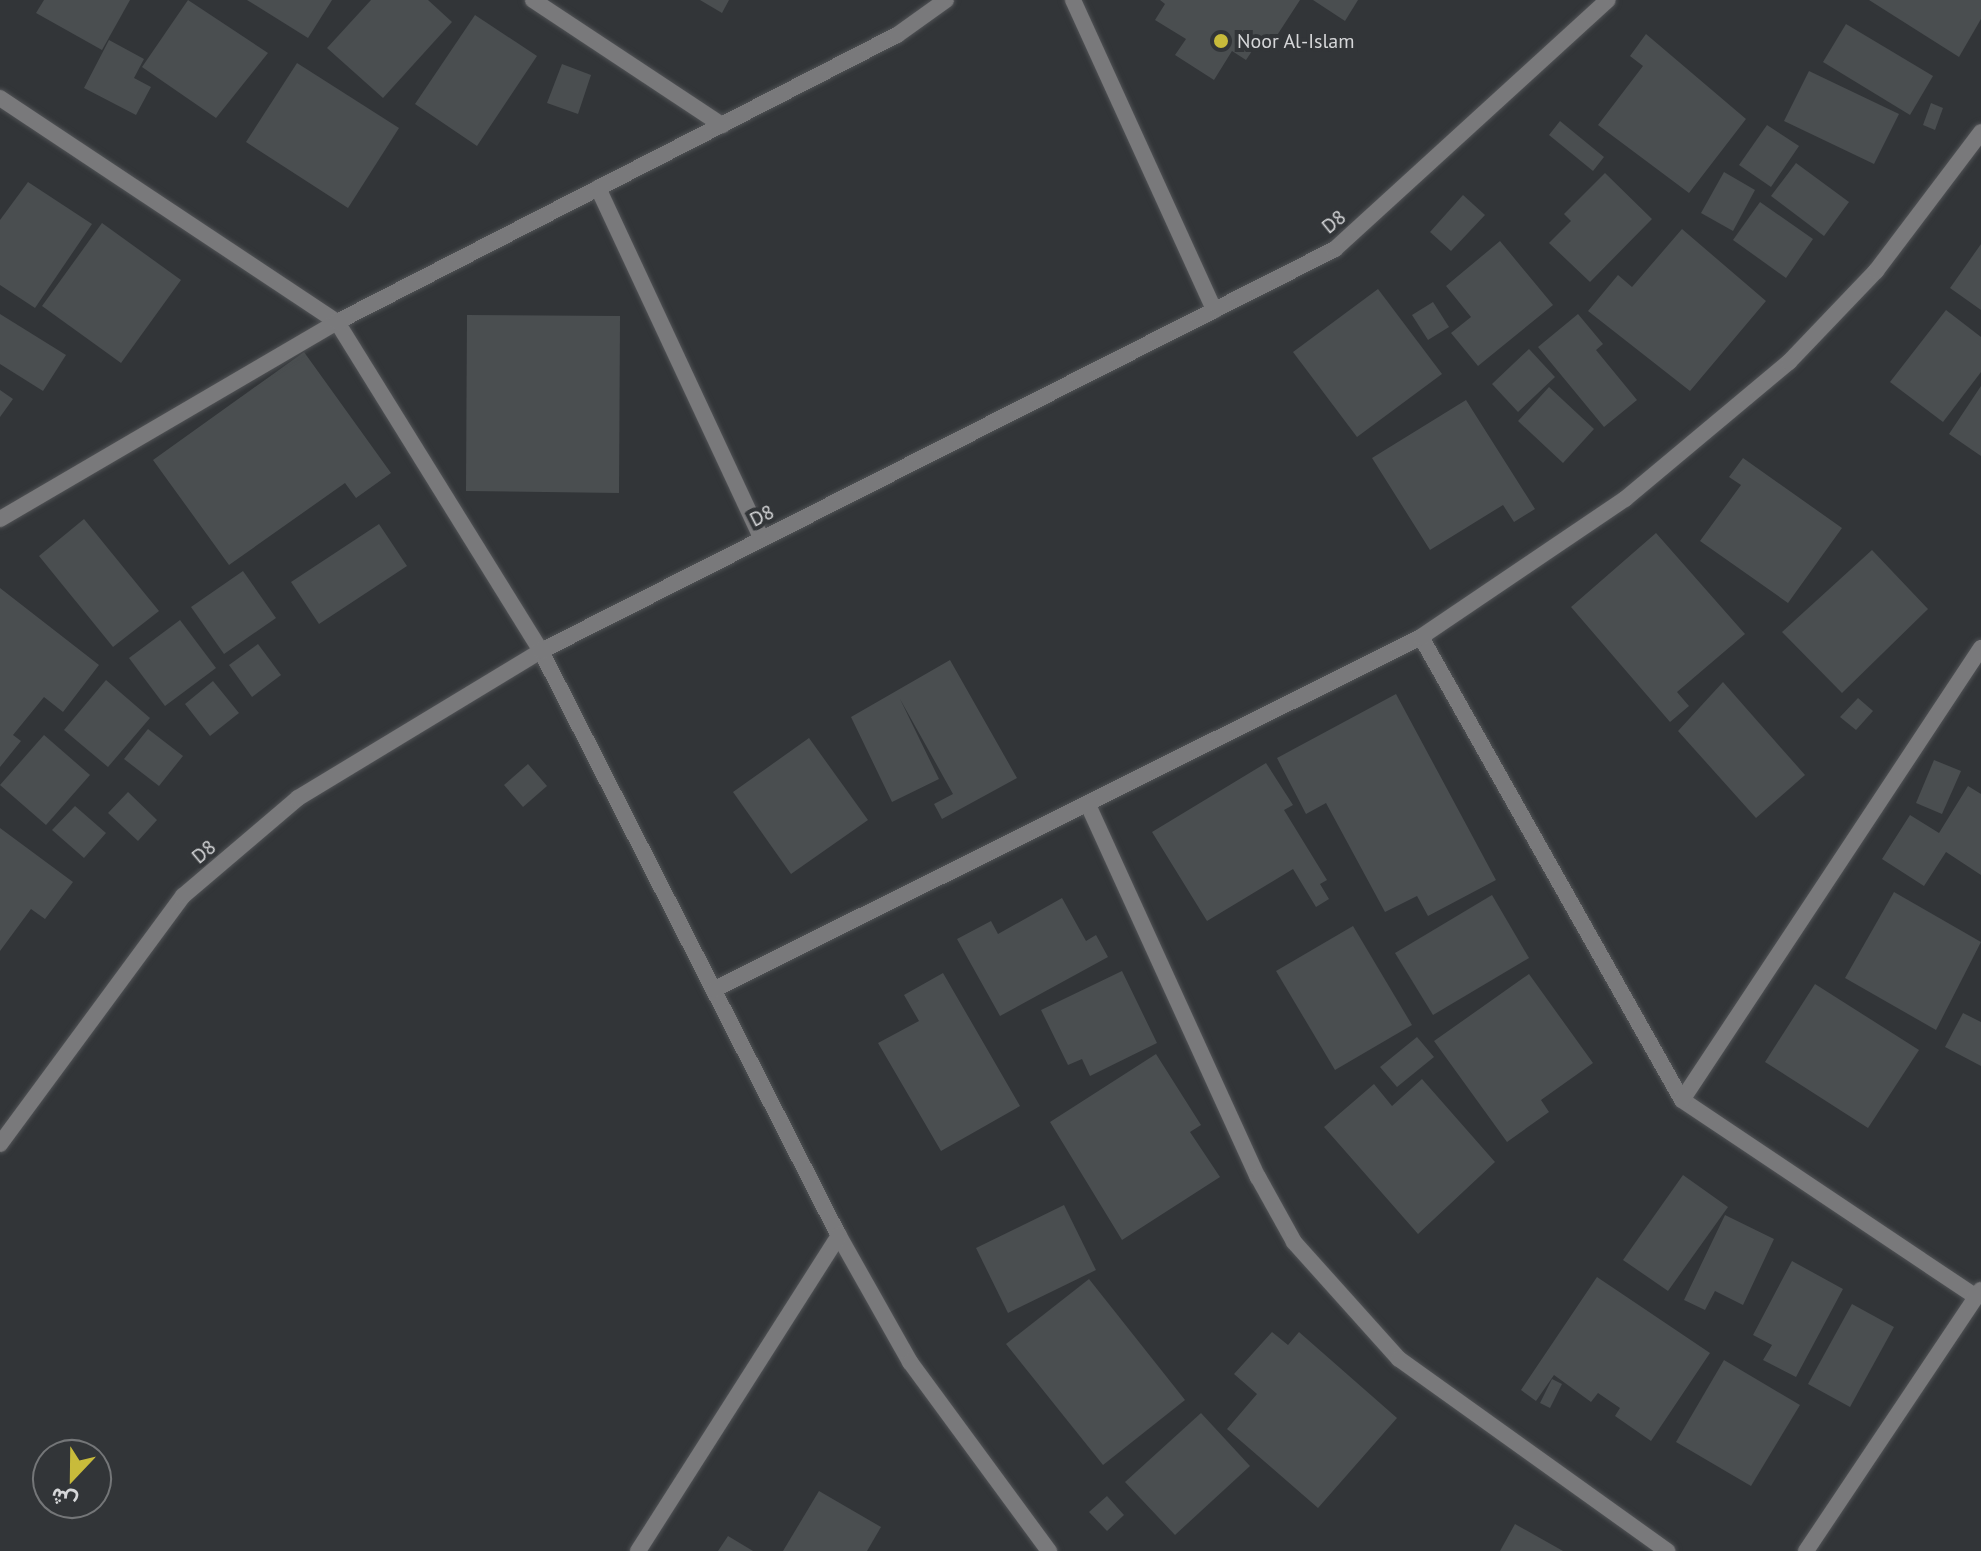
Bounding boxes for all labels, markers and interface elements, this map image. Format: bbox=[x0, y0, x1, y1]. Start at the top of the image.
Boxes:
place label: Noor Al-Islam bbox=[1237, 29, 1355, 53]
marker: Noor Al-Islam bbox=[1212, 32, 1230, 50]
street label: D8 bbox=[1317, 205, 1351, 239]
street label: D8 bbox=[746, 500, 778, 532]
street label: D8 bbox=[187, 835, 221, 869]
north arrow bbox=[32, 1439, 112, 1519]
text: ش bbox=[46, 1481, 81, 1517]

